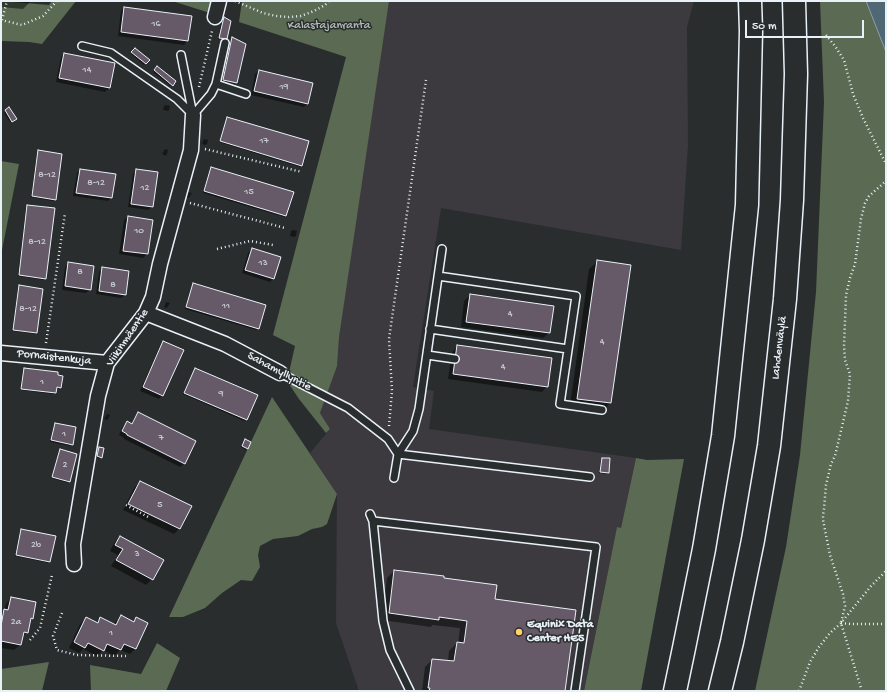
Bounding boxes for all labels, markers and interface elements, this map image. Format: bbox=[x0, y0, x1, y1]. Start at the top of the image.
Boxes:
scale bar bbox=[747, 12, 866, 38]
house number: 16 bbox=[151, 18, 161, 30]
park label: Kalastajanranta bbox=[288, 19, 370, 33]
text: 50 m bbox=[752, 20, 777, 34]
house number: 14 bbox=[83, 64, 91, 76]
house number: 19 bbox=[279, 81, 289, 93]
house number: 17 bbox=[259, 135, 269, 147]
house number: 8-12 bbox=[38, 169, 56, 181]
house number: 8-12 bbox=[87, 177, 105, 189]
house number: 12 bbox=[141, 182, 149, 194]
house number: 15 bbox=[244, 186, 254, 198]
house number: 10 bbox=[134, 225, 144, 237]
house number: 8-12 bbox=[28, 236, 46, 248]
house number: 13 bbox=[258, 257, 268, 269]
house number: 8 bbox=[77, 266, 83, 278]
house number: 8 bbox=[110, 279, 116, 291]
house number: 11 bbox=[222, 300, 230, 312]
house number: 8-12 bbox=[19, 303, 37, 315]
street label: Viikinmäentie bbox=[103, 306, 153, 370]
house number: 4 bbox=[508, 308, 512, 320]
street label: Lahdenväylä bbox=[769, 316, 791, 380]
house number: 4 bbox=[600, 336, 604, 348]
street label: Pornaistenkuja bbox=[16, 347, 92, 369]
street label: Sahamyllyntie bbox=[245, 349, 313, 395]
house number: 4 bbox=[501, 361, 505, 373]
house number: 1 bbox=[40, 376, 44, 388]
house number: 9 bbox=[218, 388, 224, 400]
house number: 1 bbox=[62, 428, 66, 440]
house number: 7 bbox=[158, 432, 164, 444]
house number: 2 bbox=[63, 459, 67, 471]
house number: 5 bbox=[157, 499, 163, 511]
house number: 2b bbox=[31, 539, 41, 551]
house number: 3 bbox=[134, 548, 140, 560]
house number: 2a bbox=[11, 616, 21, 628]
place label: Equinix Data Center HE5 bbox=[527, 618, 593, 646]
house number: 1 bbox=[109, 627, 113, 639]
marker: Equinix Data Center HE5 bbox=[514, 627, 524, 637]

